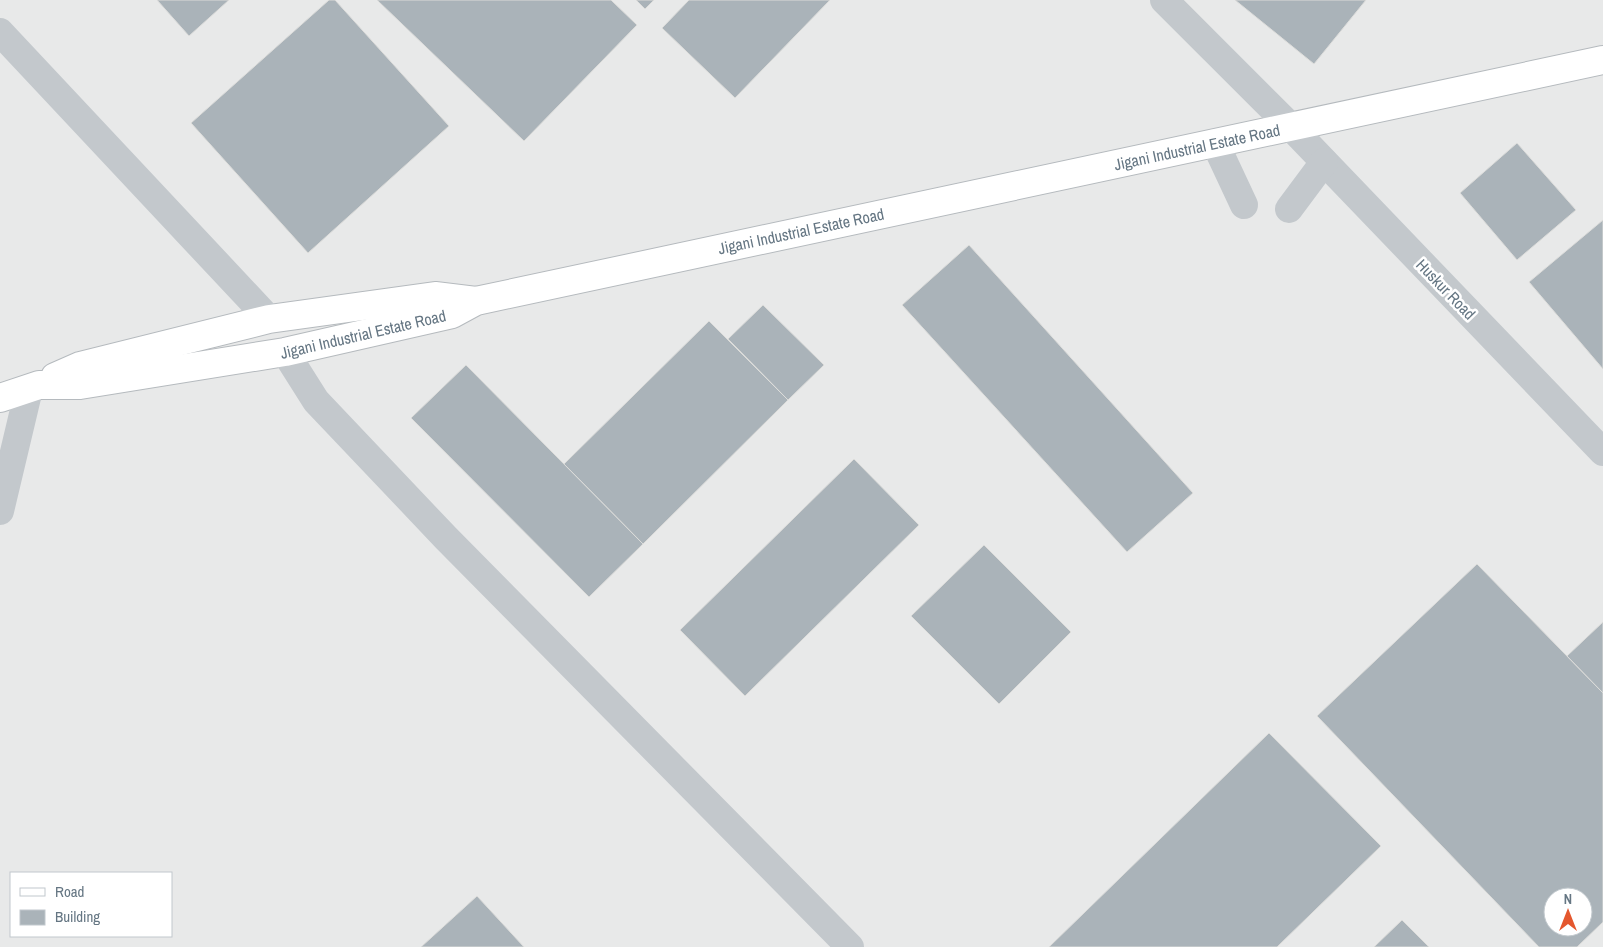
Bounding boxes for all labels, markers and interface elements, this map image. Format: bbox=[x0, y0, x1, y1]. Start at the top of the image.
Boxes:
street label: Jigani Industrial Estate Road bbox=[1112, 119, 1282, 175]
street label: Jigani Industrial Estate Road bbox=[716, 203, 886, 259]
street label: Huskur Road bbox=[1411, 254, 1481, 324]
street label: Jigani Industrial Estate Road bbox=[278, 304, 448, 364]
legend bbox=[10, 872, 172, 937]
text: Road bbox=[55, 881, 84, 902]
north arrow bbox=[1543, 887, 1593, 937]
text: N bbox=[1564, 890, 1572, 908]
text: Building bbox=[55, 906, 100, 927]

